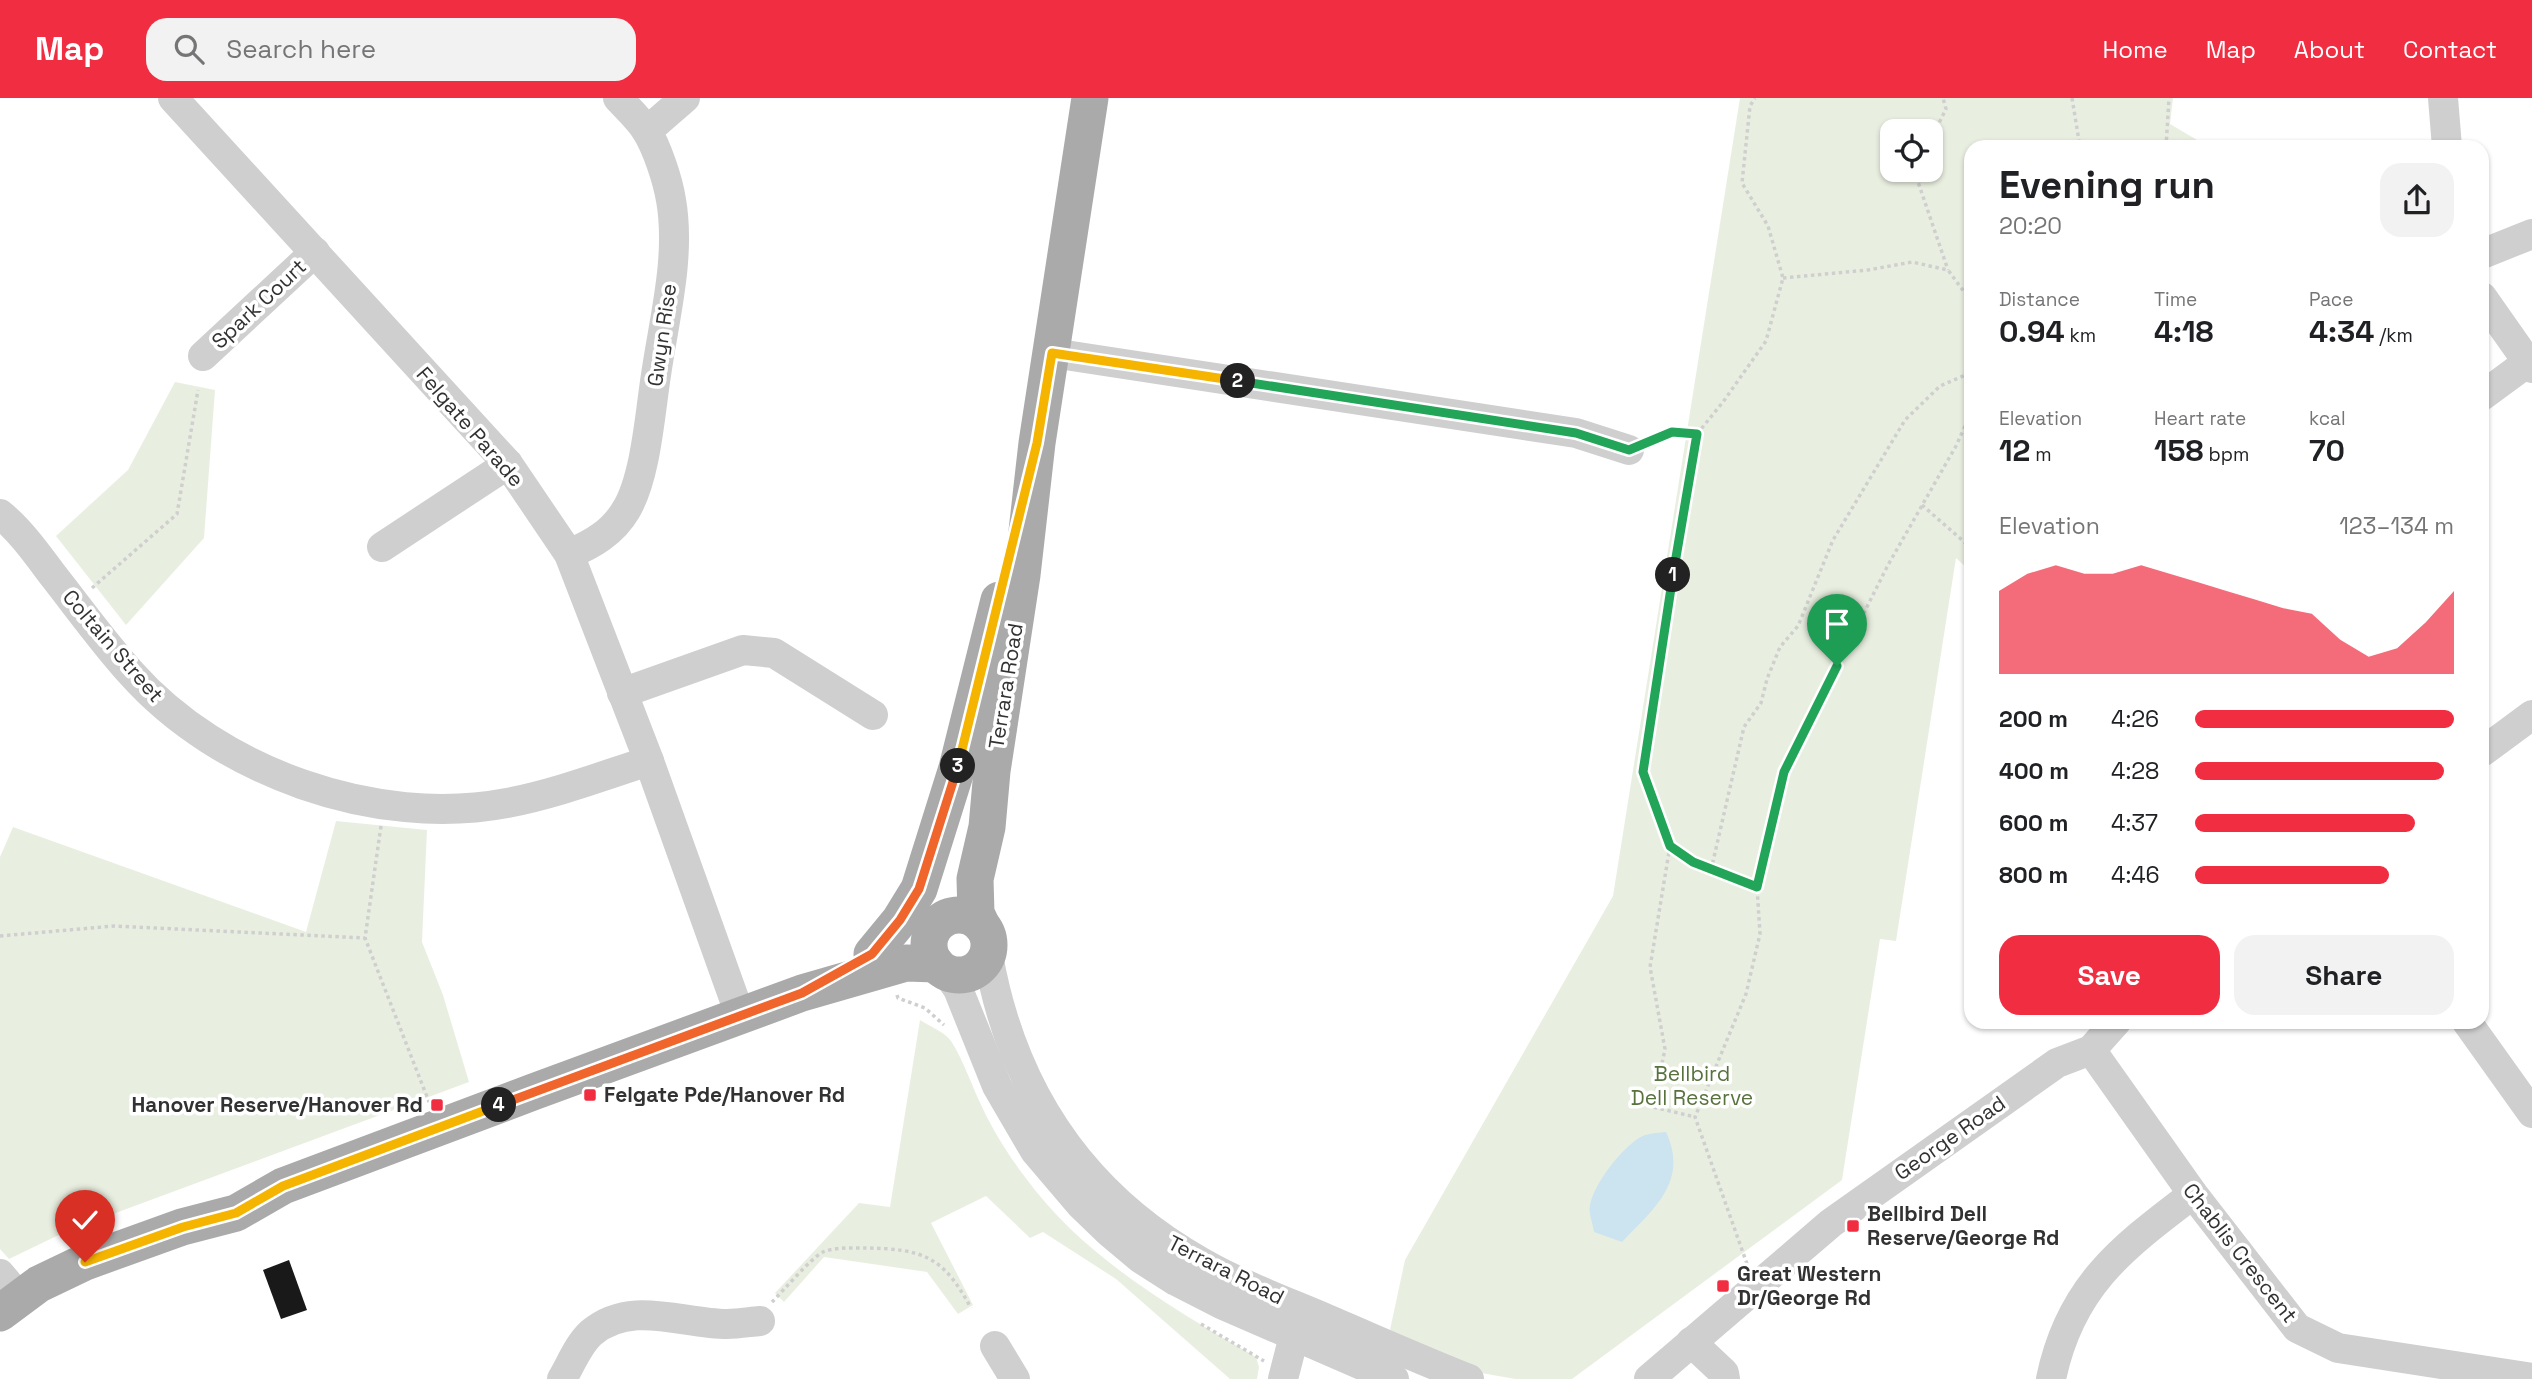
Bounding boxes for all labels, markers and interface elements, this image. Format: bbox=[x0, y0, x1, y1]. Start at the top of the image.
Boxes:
search box bbox=[146, 18, 636, 81]
text: Map bbox=[35, 28, 104, 70]
icon: search bbox=[170, 30, 208, 68]
text: Search here bbox=[226, 32, 376, 66]
text: Home bbox=[2102, 34, 2168, 65]
text: Map bbox=[2206, 34, 2256, 65]
text: About bbox=[2294, 34, 2365, 65]
text: Contact bbox=[2403, 34, 2497, 65]
map controls bbox=[1880, 119, 1943, 182]
button: locate bbox=[1880, 119, 1943, 182]
text: Evening run bbox=[1999, 161, 2215, 209]
button: share bbox=[2380, 163, 2454, 237]
text: 20:20 bbox=[1999, 211, 2062, 241]
street label: Spark Court bbox=[206, 253, 312, 354]
street label: Gwyn Rise bbox=[641, 282, 682, 388]
text: Distance bbox=[1999, 287, 2080, 312]
text: Time bbox=[2154, 287, 2197, 312]
text: Pace bbox=[2309, 287, 2353, 312]
text: 0.94 bbox=[1999, 312, 2065, 351]
text: 4:18 bbox=[2154, 312, 2214, 351]
text: 4:34 bbox=[2309, 312, 2374, 351]
text: km bbox=[2065, 323, 2096, 348]
text: /km bbox=[2374, 323, 2413, 348]
street label: Felgate Parade bbox=[411, 361, 530, 492]
pin: 2 bbox=[1220, 364, 1256, 398]
text: 2 bbox=[1232, 368, 1243, 393]
text: Elevation bbox=[1999, 406, 2082, 431]
text: Heart rate bbox=[2154, 406, 2246, 431]
text: kcal bbox=[2309, 406, 2346, 431]
text: 12 bbox=[1999, 431, 2030, 470]
text: 158 bbox=[2154, 431, 2204, 470]
text: 70 bbox=[2309, 431, 2345, 470]
text: m bbox=[2030, 442, 2052, 467]
text: bpm bbox=[2204, 442, 2249, 467]
text: Elevation bbox=[1999, 511, 2100, 541]
text: 123–134 m bbox=[2339, 511, 2454, 541]
pin: 1 bbox=[1656, 558, 1690, 592]
text: 1 bbox=[1668, 562, 1677, 587]
street label: Coltain Street bbox=[57, 584, 170, 708]
pin bbox=[1807, 594, 1867, 666]
icon: arrive bbox=[1818, 605, 1856, 643]
street label: Terrara Road bbox=[982, 621, 1029, 751]
text: 200 m bbox=[1999, 704, 2068, 734]
text: 4:26 bbox=[2111, 704, 2159, 734]
pin: 3 bbox=[940, 748, 976, 784]
text: 3 bbox=[952, 753, 963, 778]
text: 400 m bbox=[1999, 756, 2069, 786]
text: 4:28 bbox=[2111, 756, 2159, 786]
text: 600 m bbox=[1999, 808, 2069, 838]
text: 4:37 bbox=[2111, 808, 2158, 838]
text: 800 m bbox=[1999, 860, 2068, 890]
text: 4:46 bbox=[2111, 860, 2160, 890]
button: Save bbox=[1999, 935, 2220, 1015]
button: Share bbox=[2234, 935, 2454, 1015]
park label: Bellbird Dell Reserve bbox=[1631, 1060, 1753, 1111]
place label: Felgate Pde/Hanover Rd bbox=[604, 1081, 845, 1108]
marker: Felgate Pde/Hanover Rd bbox=[582, 1087, 598, 1103]
pin: 4 bbox=[482, 1088, 516, 1122]
street label: George Road bbox=[1889, 1089, 2011, 1186]
place label: Hanover Reserve/Hanover Rd bbox=[132, 1091, 423, 1118]
text: 4 bbox=[492, 1092, 505, 1117]
marker: Hanover Reserve/Hanover Rd bbox=[429, 1097, 445, 1113]
street label: Chablis Crescent bbox=[2177, 1177, 2304, 1328]
pin bbox=[55, 1190, 115, 1262]
place label: Bellbird Dell Reserve/George Rd bbox=[1867, 1200, 2059, 1251]
icon: check bbox=[66, 1201, 104, 1239]
marker: Bellbird Dell Reserve/George Rd bbox=[1845, 1218, 1861, 1234]
street label: Terrara Road bbox=[1164, 1229, 1289, 1310]
place label: Great Western Dr/George Rd bbox=[1737, 1260, 1881, 1311]
marker: Great Western Dr/George Rd bbox=[1715, 1278, 1731, 1294]

